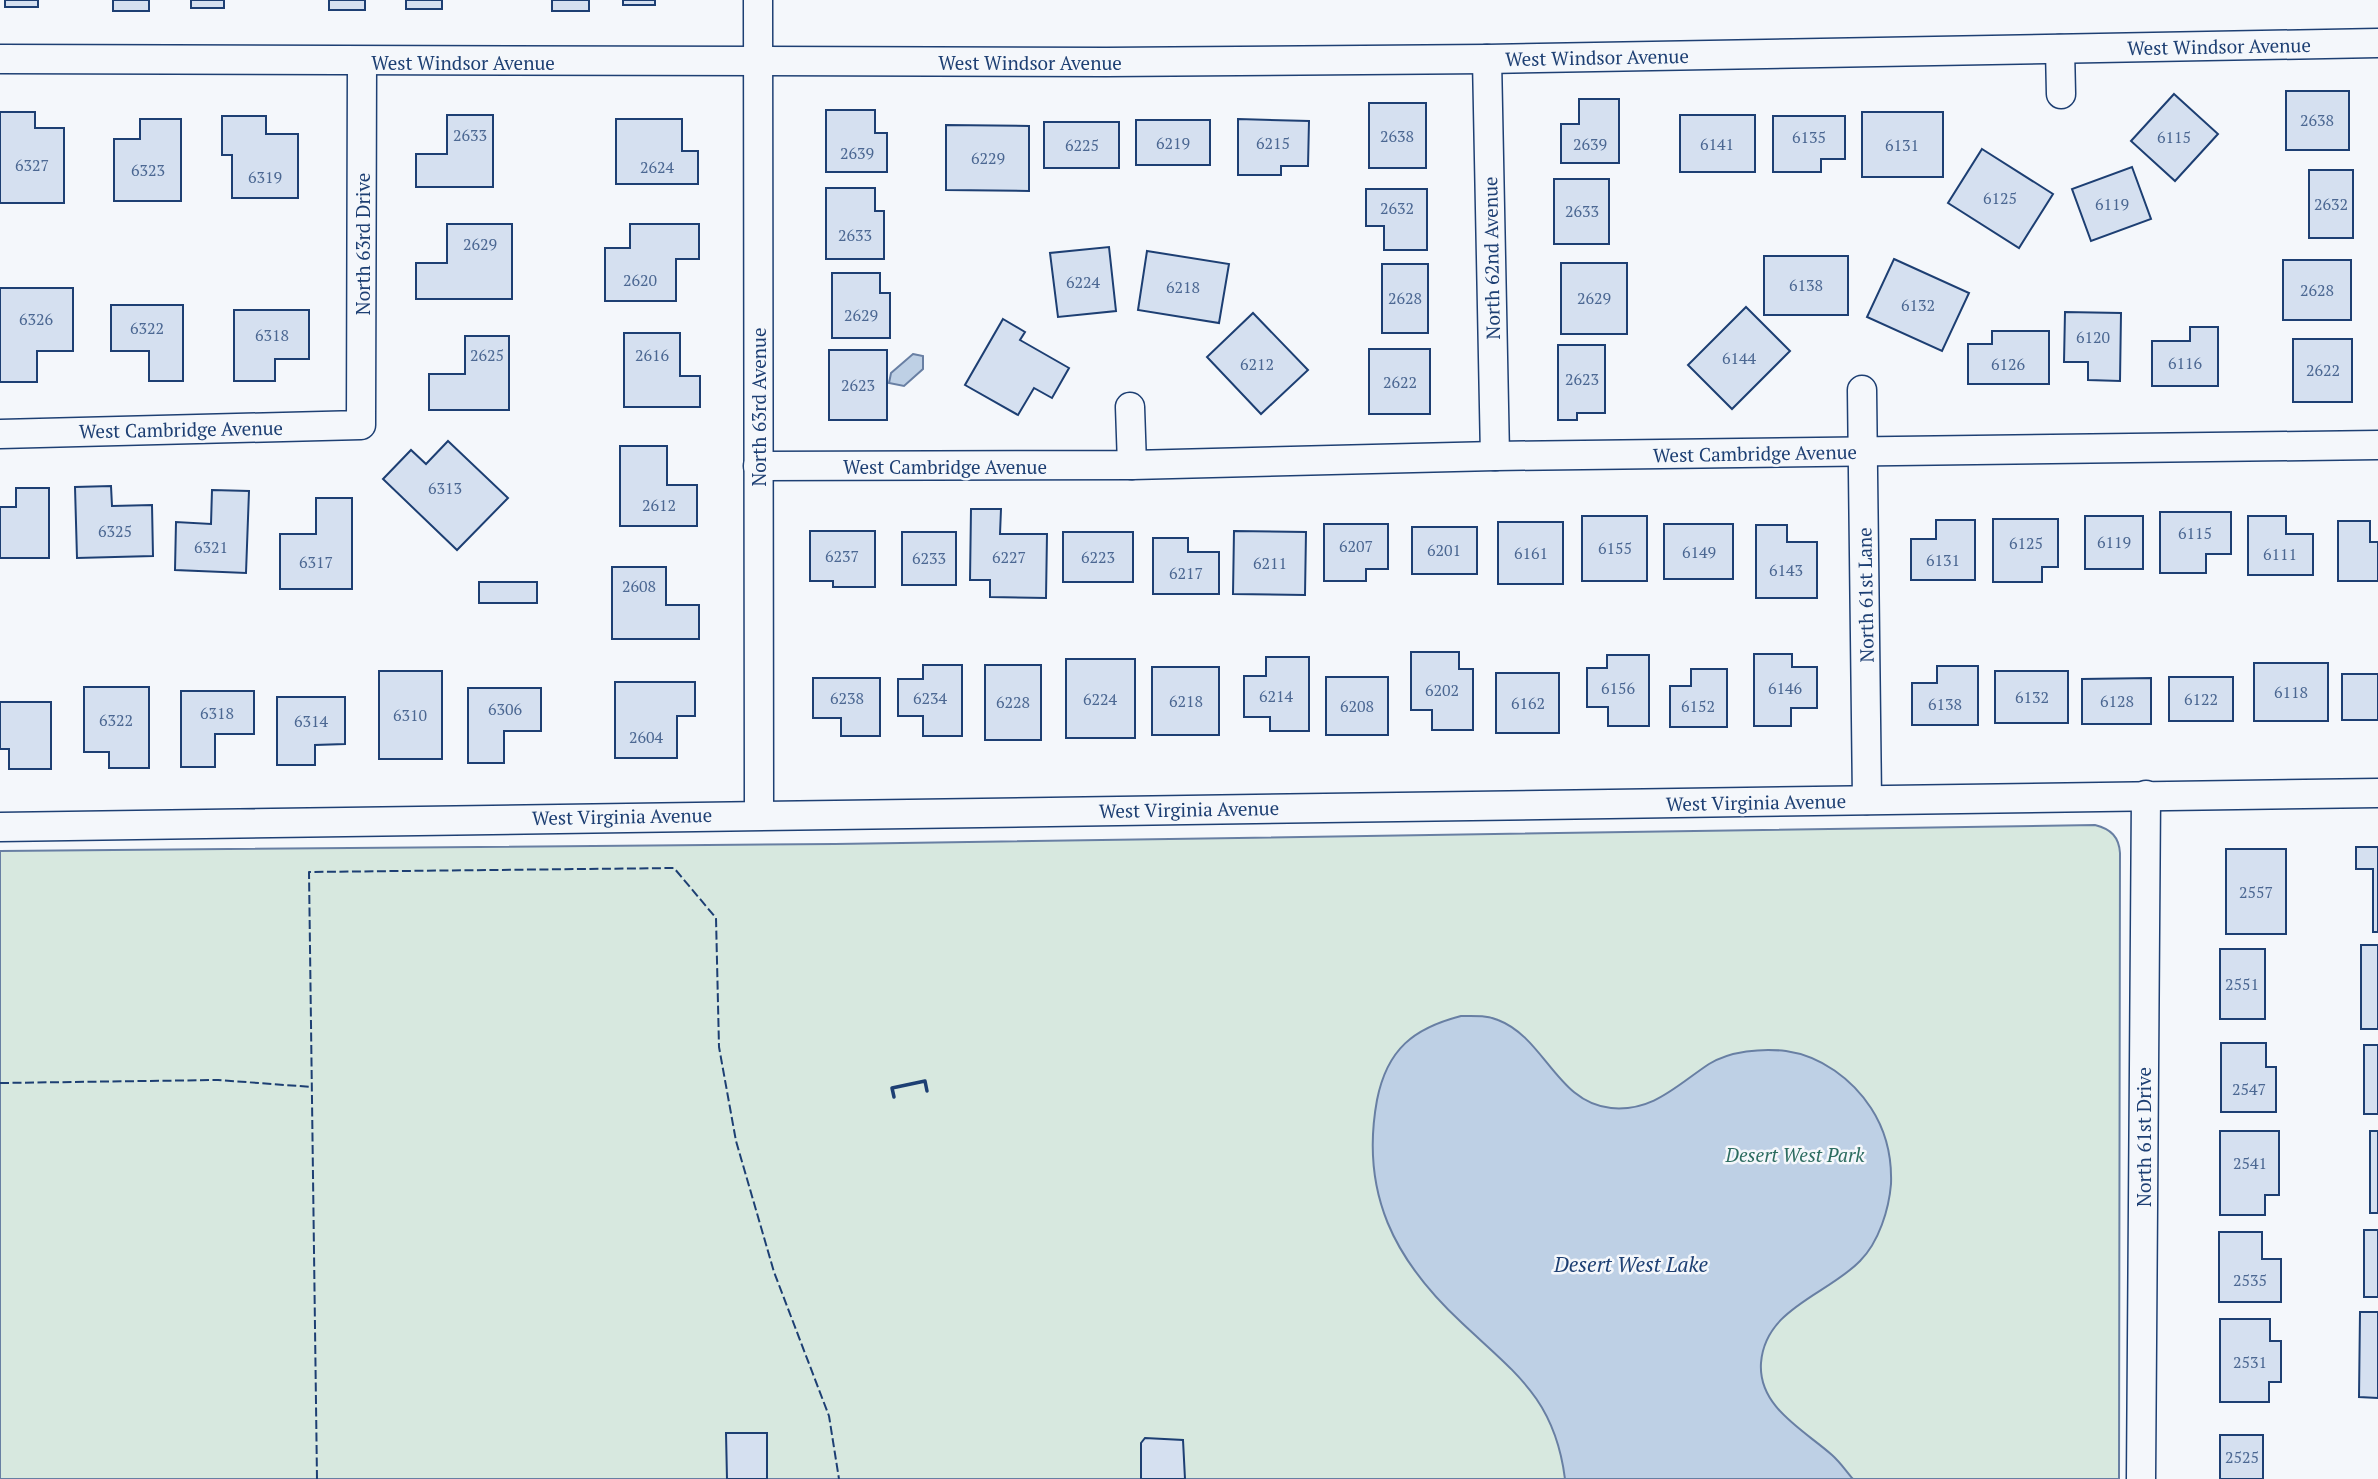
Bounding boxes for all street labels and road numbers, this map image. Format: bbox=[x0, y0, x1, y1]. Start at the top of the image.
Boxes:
street label: West Windsor Avenue bbox=[2127, 32, 2311, 60]
street label: West Windsor Avenue bbox=[1505, 43, 1689, 71]
street label: West Windsor Avenue bbox=[371, 50, 555, 75]
street label: West Windsor Avenue bbox=[938, 50, 1122, 75]
street label: North 63rd Drive bbox=[350, 173, 375, 315]
street label: North 62nd Avenue bbox=[1477, 176, 1505, 340]
street label: North 63rd Avenue bbox=[746, 327, 771, 487]
street label: West Cambridge Avenue bbox=[79, 415, 283, 443]
street label: West Cambridge Avenue bbox=[1653, 439, 1857, 467]
street label: West Cambridge Avenue bbox=[843, 454, 1047, 479]
street label: North 61st Lane bbox=[1851, 527, 1879, 663]
street label: West Virginia Avenue bbox=[1666, 788, 1846, 816]
street label: West Virginia Avenue bbox=[1099, 795, 1279, 823]
street label: West Virginia Avenue bbox=[532, 802, 712, 830]
street label: North 61st Drive bbox=[2131, 1067, 2156, 1207]

